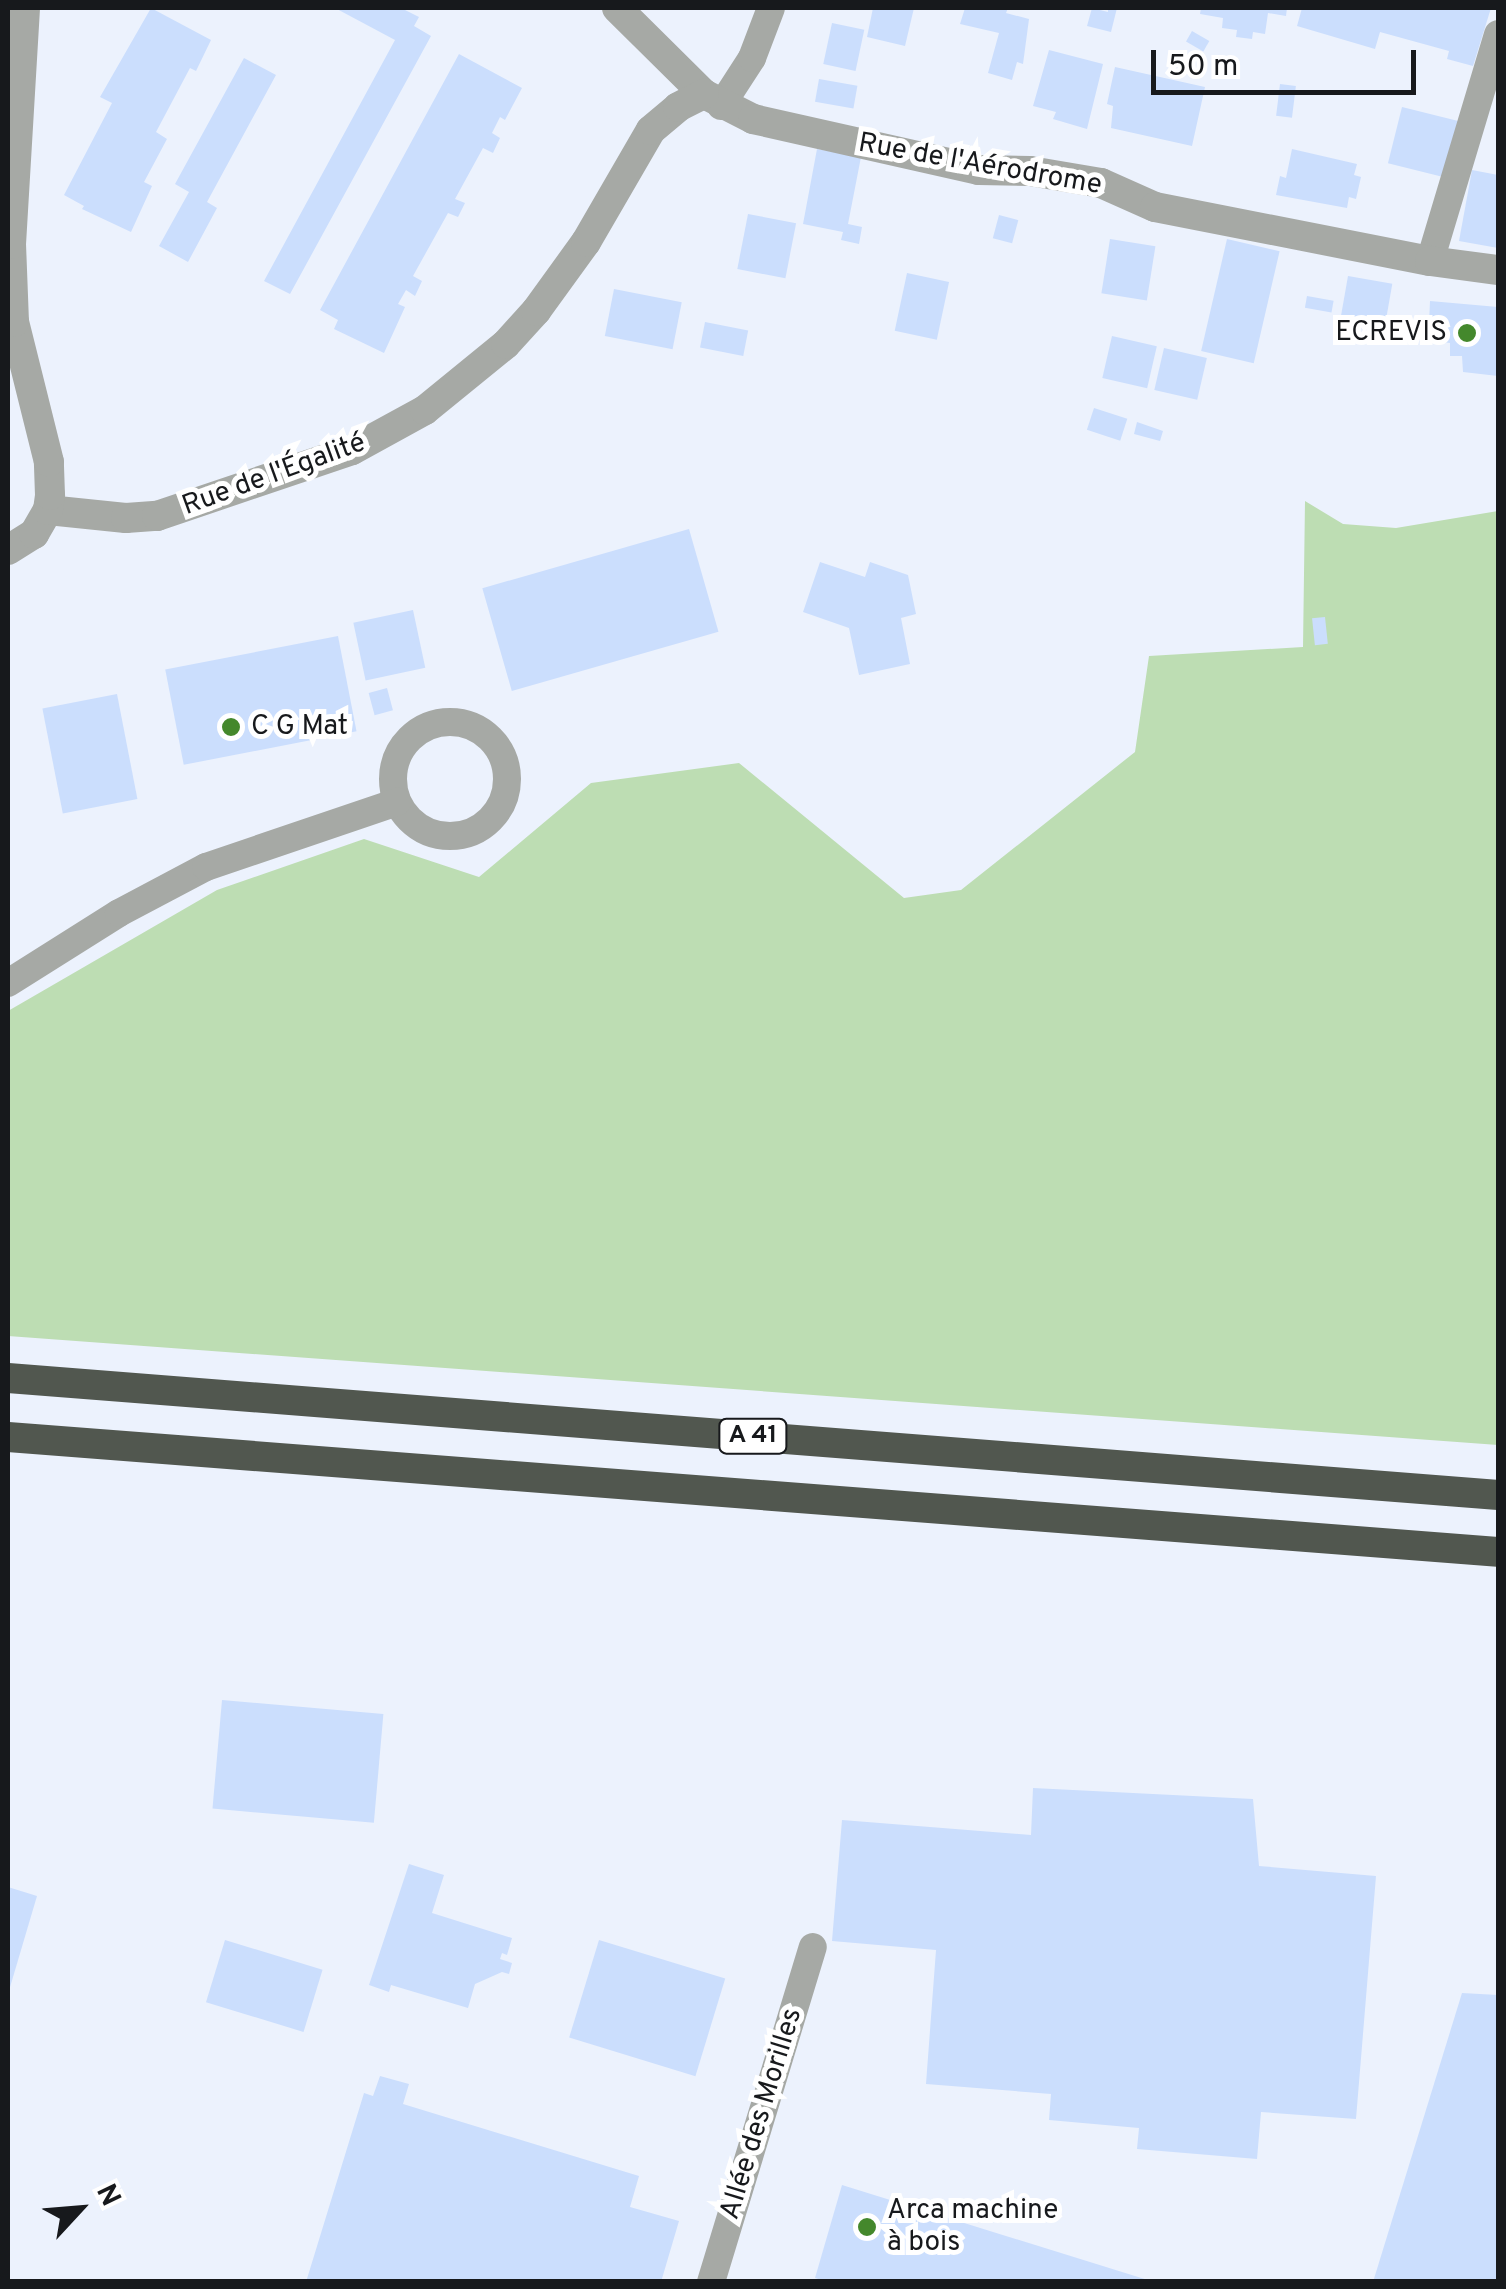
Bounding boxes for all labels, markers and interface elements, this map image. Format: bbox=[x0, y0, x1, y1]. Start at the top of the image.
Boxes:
scale bar bbox=[1156, 30, 1421, 92]
text: 50 m bbox=[1168, 49, 1238, 86]
street label: Rue de l'Aérodrome bbox=[856, 127, 1104, 203]
place label: ECREVIS bbox=[1335, 316, 1447, 350]
marker: ECREVIS bbox=[1456, 322, 1478, 344]
street label: Rue de l'Égalité bbox=[178, 426, 370, 524]
place label: C G Mat bbox=[251, 710, 348, 744]
marker: C G Mat bbox=[220, 716, 242, 738]
road number: A 41 bbox=[716, 1416, 790, 1456]
street label: Allée des Morilles bbox=[714, 2004, 810, 2224]
north arrow bbox=[30, 2159, 130, 2259]
text: N bbox=[86, 2179, 128, 2213]
place label: Arca machine à bois bbox=[887, 2194, 1058, 2260]
marker: Arca machine à bois bbox=[856, 2216, 878, 2238]

